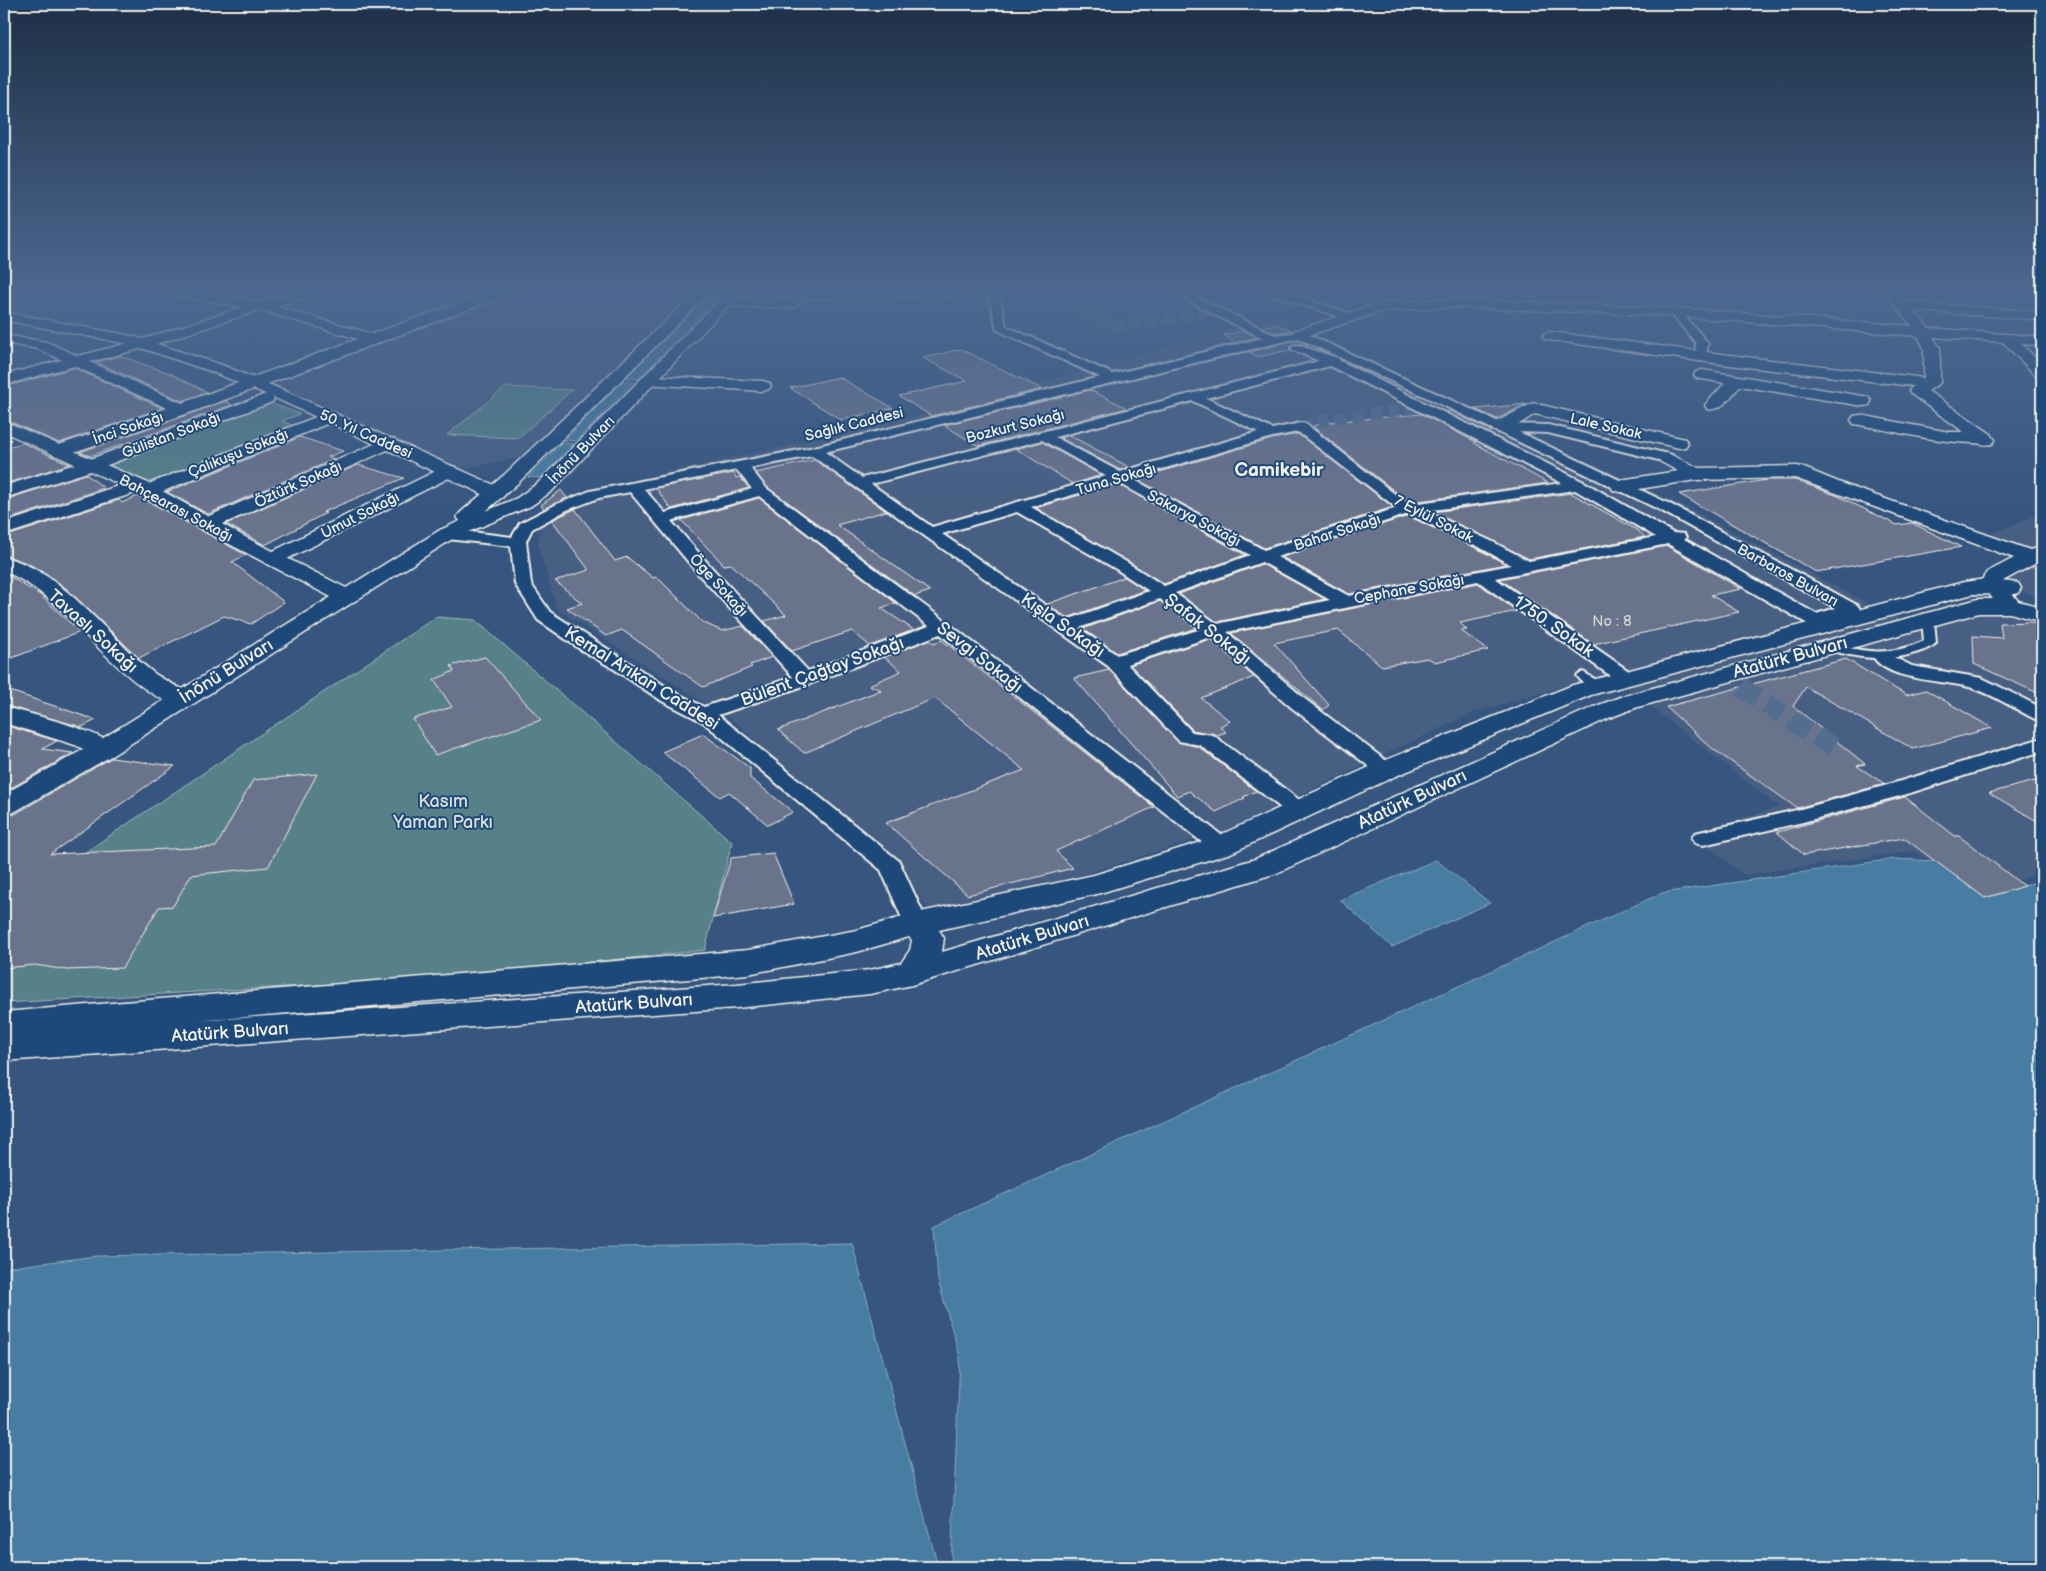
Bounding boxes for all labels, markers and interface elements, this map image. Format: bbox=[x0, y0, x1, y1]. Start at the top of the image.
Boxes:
street label: Sağlık Caddesi bbox=[803, 403, 905, 446]
street label: Bozkurt Sokağı bbox=[964, 405, 1066, 448]
street label: 50. Yıl Caddesi bbox=[317, 406, 415, 463]
street label: İnci Sokağı bbox=[90, 408, 166, 449]
street label: Gülistan Sokağı bbox=[119, 408, 223, 463]
street label: Lale Sokak bbox=[1568, 409, 1644, 444]
street label: İnönü Bulvarı bbox=[544, 412, 619, 489]
street label: Çalıkuşu Sokağı bbox=[185, 425, 291, 482]
street label: Öztürk Sokağı bbox=[251, 457, 345, 512]
street label: Tuna Sokağı bbox=[1074, 459, 1158, 500]
district label: Camikebir bbox=[1234, 459, 1324, 482]
street label: Bahçearası Sokağı bbox=[116, 470, 236, 546]
street label: Sakarya Sokağı bbox=[1144, 486, 1244, 551]
street label: Umut Sokağı bbox=[318, 488, 403, 543]
street label: 7 Eylül Sokak bbox=[1391, 491, 1477, 548]
street label: Bahar Sokağı bbox=[1291, 510, 1383, 555]
street label: Barbaros Bulvarı bbox=[1734, 540, 1842, 611]
street label: Öge Sokağı bbox=[685, 550, 752, 621]
street label: Cephane Sokağı bbox=[1353, 570, 1466, 609]
street label: Tavaslı Sokağı bbox=[43, 585, 142, 677]
street label: Kışla Sokağı bbox=[1017, 589, 1109, 662]
street label: Şafak Sokağı bbox=[1160, 589, 1255, 670]
street label: 1750. Sokak bbox=[1509, 591, 1598, 662]
house number: No : 8 bbox=[1592, 612, 1632, 631]
street label: Sevgi Sokağı bbox=[932, 617, 1027, 698]
street label: Kemal Arıkan Caddesi bbox=[560, 622, 723, 735]
street label: Bülent Çağtay Sokağı bbox=[738, 632, 907, 711]
street label: Atatürk Bulvarı bbox=[1731, 632, 1850, 683]
street label: İnönü Bulvarı bbox=[175, 634, 277, 708]
street label: Atatürk Bulvarı bbox=[1354, 765, 1470, 834]
park label: Kasım Yaman Parkı bbox=[392, 791, 493, 833]
street label: Atatürk Bulvarı bbox=[973, 910, 1091, 965]
street label: Atatürk Bulvarı bbox=[575, 989, 693, 1018]
street label: Atatürk Bulvarı bbox=[171, 1018, 289, 1047]

